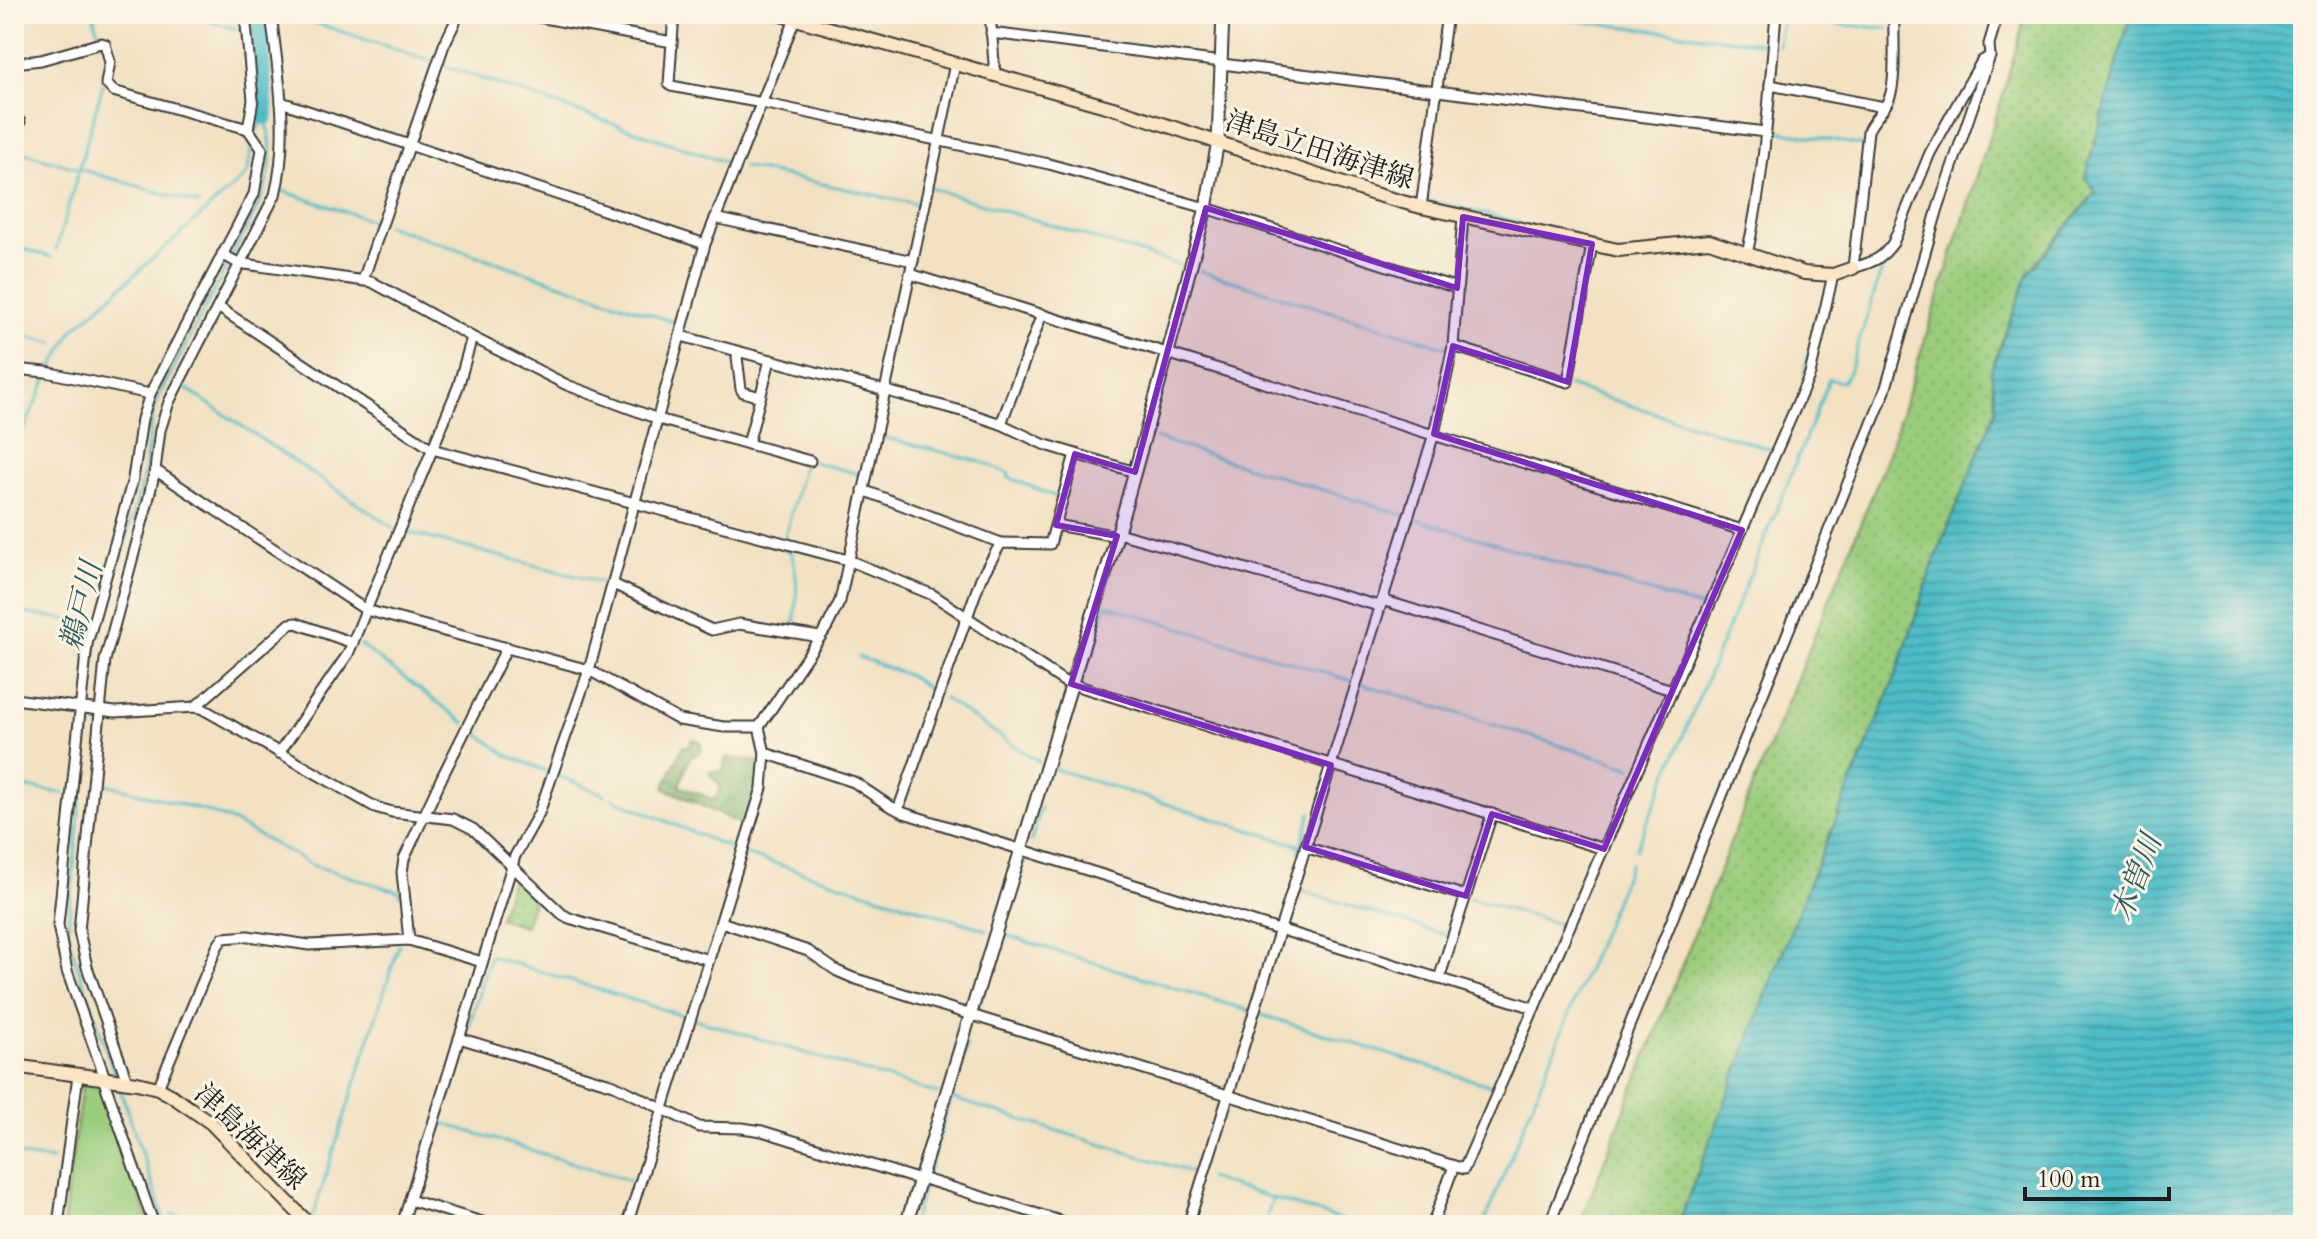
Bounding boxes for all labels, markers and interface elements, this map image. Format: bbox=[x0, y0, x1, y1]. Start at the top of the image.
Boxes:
street label: 津島立田海津線 bbox=[1221, 102, 1419, 198]
water label: 鵜戸川 bbox=[51, 555, 113, 655]
water label: 木曽川 bbox=[2101, 826, 2173, 928]
street label: 津島海津線 bbox=[186, 1075, 314, 1198]
scale bar bbox=[2025, 1151, 2169, 1201]
text: 100 m bbox=[2037, 1163, 2101, 1196]

